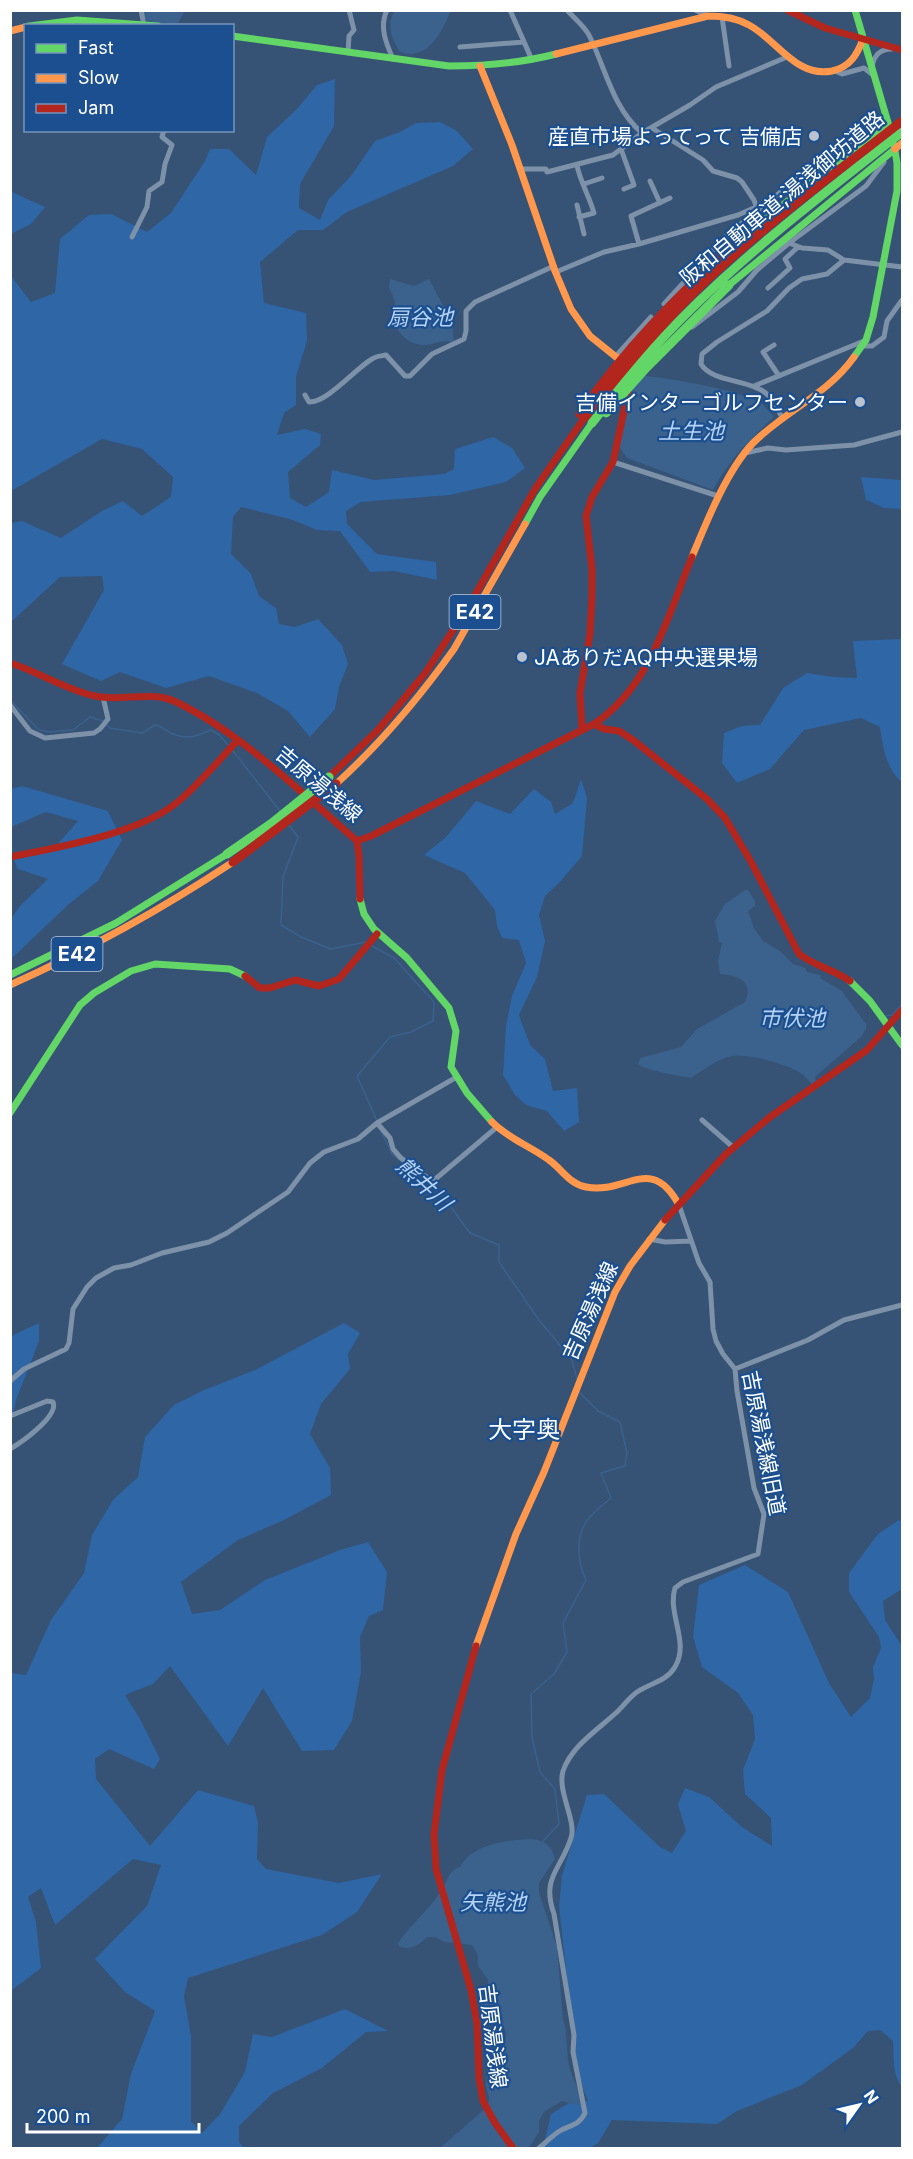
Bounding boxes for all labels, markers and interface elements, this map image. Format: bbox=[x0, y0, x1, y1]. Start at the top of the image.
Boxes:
legend bbox=[24, 24, 234, 132]
text: Fast bbox=[78, 37, 114, 58]
text: Slow bbox=[78, 67, 119, 88]
text: Jam bbox=[78, 97, 114, 118]
street label: 阪和自動車道;湯浅御坊道路 bbox=[675, 105, 889, 291]
place label: 産直市場よってって 吉備店 bbox=[548, 124, 802, 149]
marker: 産直市場よってって 吉備店 bbox=[807, 129, 821, 143]
water label: 扇谷池 bbox=[387, 304, 455, 330]
place label: 吉備インターゴルフセンター bbox=[575, 390, 848, 415]
marker: 吉備インターゴルフセンター bbox=[853, 395, 867, 409]
water label: 土生池 bbox=[658, 418, 726, 444]
road number: E42 bbox=[450, 595, 500, 629]
place label: JAありだAQ中央選果場 bbox=[534, 645, 758, 670]
marker: JAありだAQ中央選果場 bbox=[515, 650, 529, 664]
street label: 吉原湯浅線 bbox=[271, 741, 367, 827]
road number: E42 bbox=[52, 937, 103, 971]
water label: 市伏池 bbox=[759, 1005, 827, 1031]
water label: 熊井川 bbox=[391, 1152, 458, 1217]
street label: 吉原湯浅線 bbox=[557, 1258, 623, 1364]
street label: 吉原湯浅線旧道 bbox=[738, 1368, 790, 1518]
district label: 大字奥 bbox=[488, 1415, 560, 1444]
water label: 矢熊池 bbox=[460, 1889, 528, 1915]
street label: 吉原湯浅線 bbox=[474, 1982, 512, 2090]
north arrow bbox=[829, 2075, 889, 2135]
text: N bbox=[860, 2086, 883, 2107]
scale bar bbox=[27, 2096, 200, 2134]
text: 200 m bbox=[36, 2106, 91, 2127]

